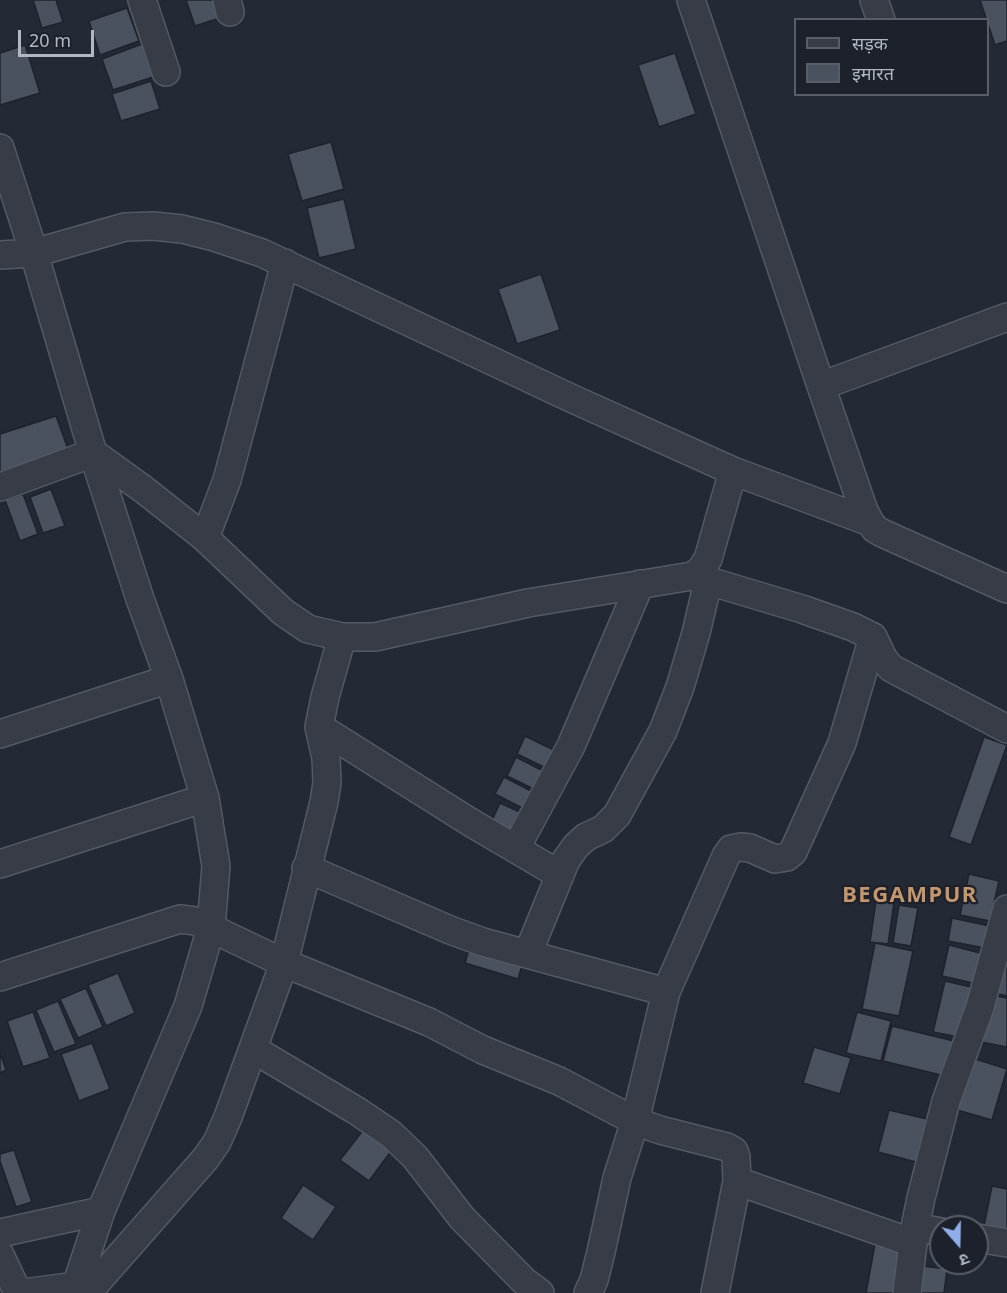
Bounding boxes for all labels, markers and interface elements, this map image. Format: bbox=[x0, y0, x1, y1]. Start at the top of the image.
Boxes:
scale bar bbox=[21, 18, 98, 56]
legend bbox=[794, 18, 989, 96]
text: 20 m bbox=[29, 28, 71, 52]
text: सड़क bbox=[852, 31, 888, 55]
text: इमारत bbox=[852, 61, 894, 85]
district label: BEGAMPUR bbox=[842, 883, 978, 909]
north arrow bbox=[929, 1215, 989, 1275]
text: उ bbox=[956, 1248, 973, 1272]

